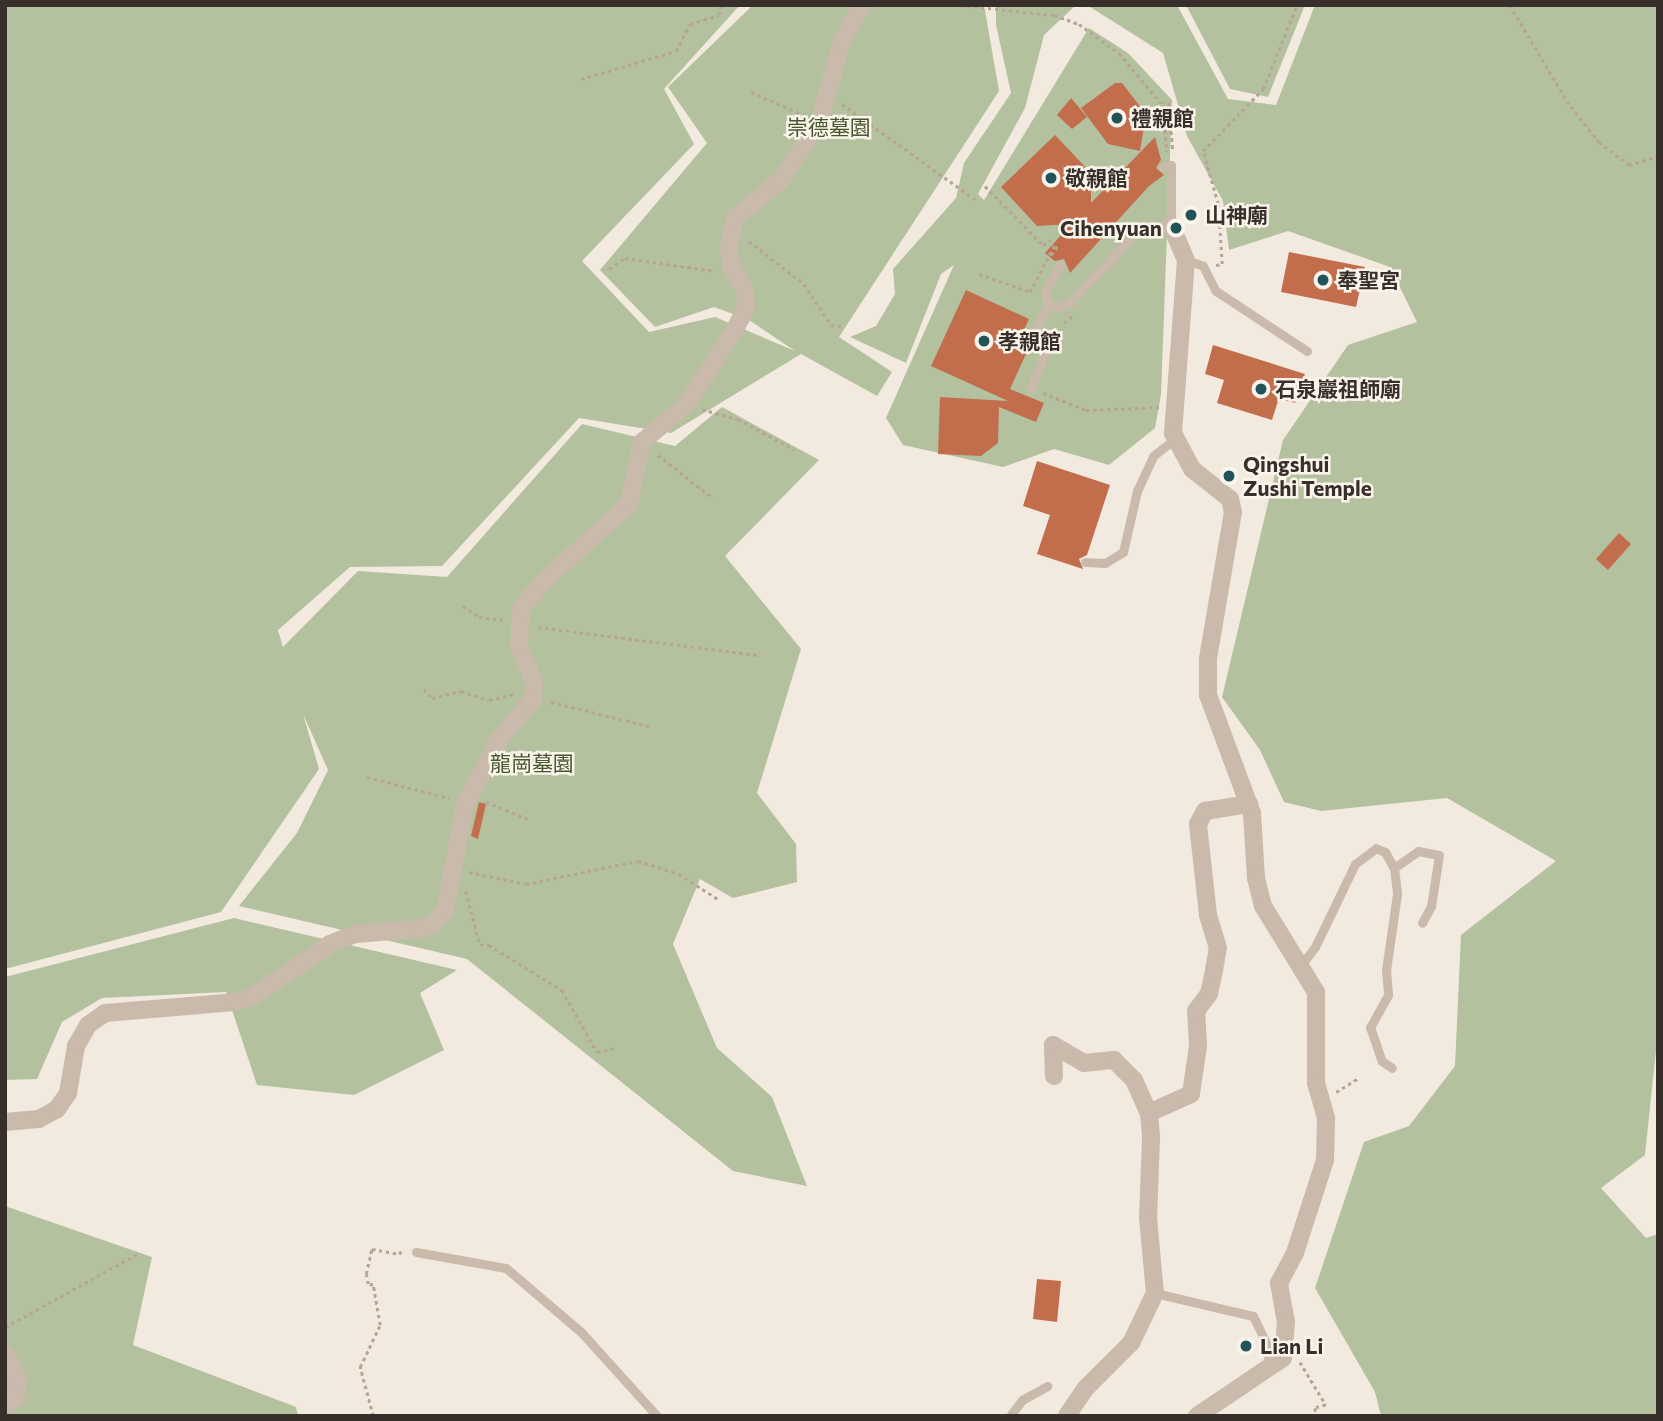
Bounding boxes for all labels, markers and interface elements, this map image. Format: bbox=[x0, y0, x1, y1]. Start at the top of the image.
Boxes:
place label: 禮親館 bbox=[1131, 105, 1194, 131]
marker: 禮親館 bbox=[1109, 110, 1125, 126]
park label: 崇德墓園 bbox=[787, 114, 871, 140]
place label: 敬親館 bbox=[1065, 165, 1128, 191]
marker: 敬親館 bbox=[1043, 170, 1059, 186]
place label: 山神廟 bbox=[1205, 202, 1268, 228]
marker: 山神廟 bbox=[1183, 207, 1199, 223]
place label: Cihenyuan bbox=[1060, 215, 1162, 241]
marker: Cihenyuan bbox=[1168, 220, 1184, 236]
place label: 奉聖宮 bbox=[1337, 267, 1400, 293]
marker: 奉聖宮 bbox=[1315, 272, 1331, 288]
place label: 孝親館 bbox=[998, 328, 1061, 354]
marker: 孝親館 bbox=[976, 333, 992, 349]
place label: 石泉巖祖師廟 bbox=[1275, 376, 1401, 402]
marker: 石泉巖祖師廟 bbox=[1253, 381, 1269, 397]
place label: Qingshui Zushi Temple bbox=[1243, 451, 1372, 501]
marker: Qingshui Zushi Temple bbox=[1221, 468, 1237, 484]
park label: 龍崗墓園 bbox=[490, 750, 574, 776]
place label: Lian Li bbox=[1260, 1333, 1323, 1359]
marker: Lian Li bbox=[1238, 1338, 1254, 1354]

